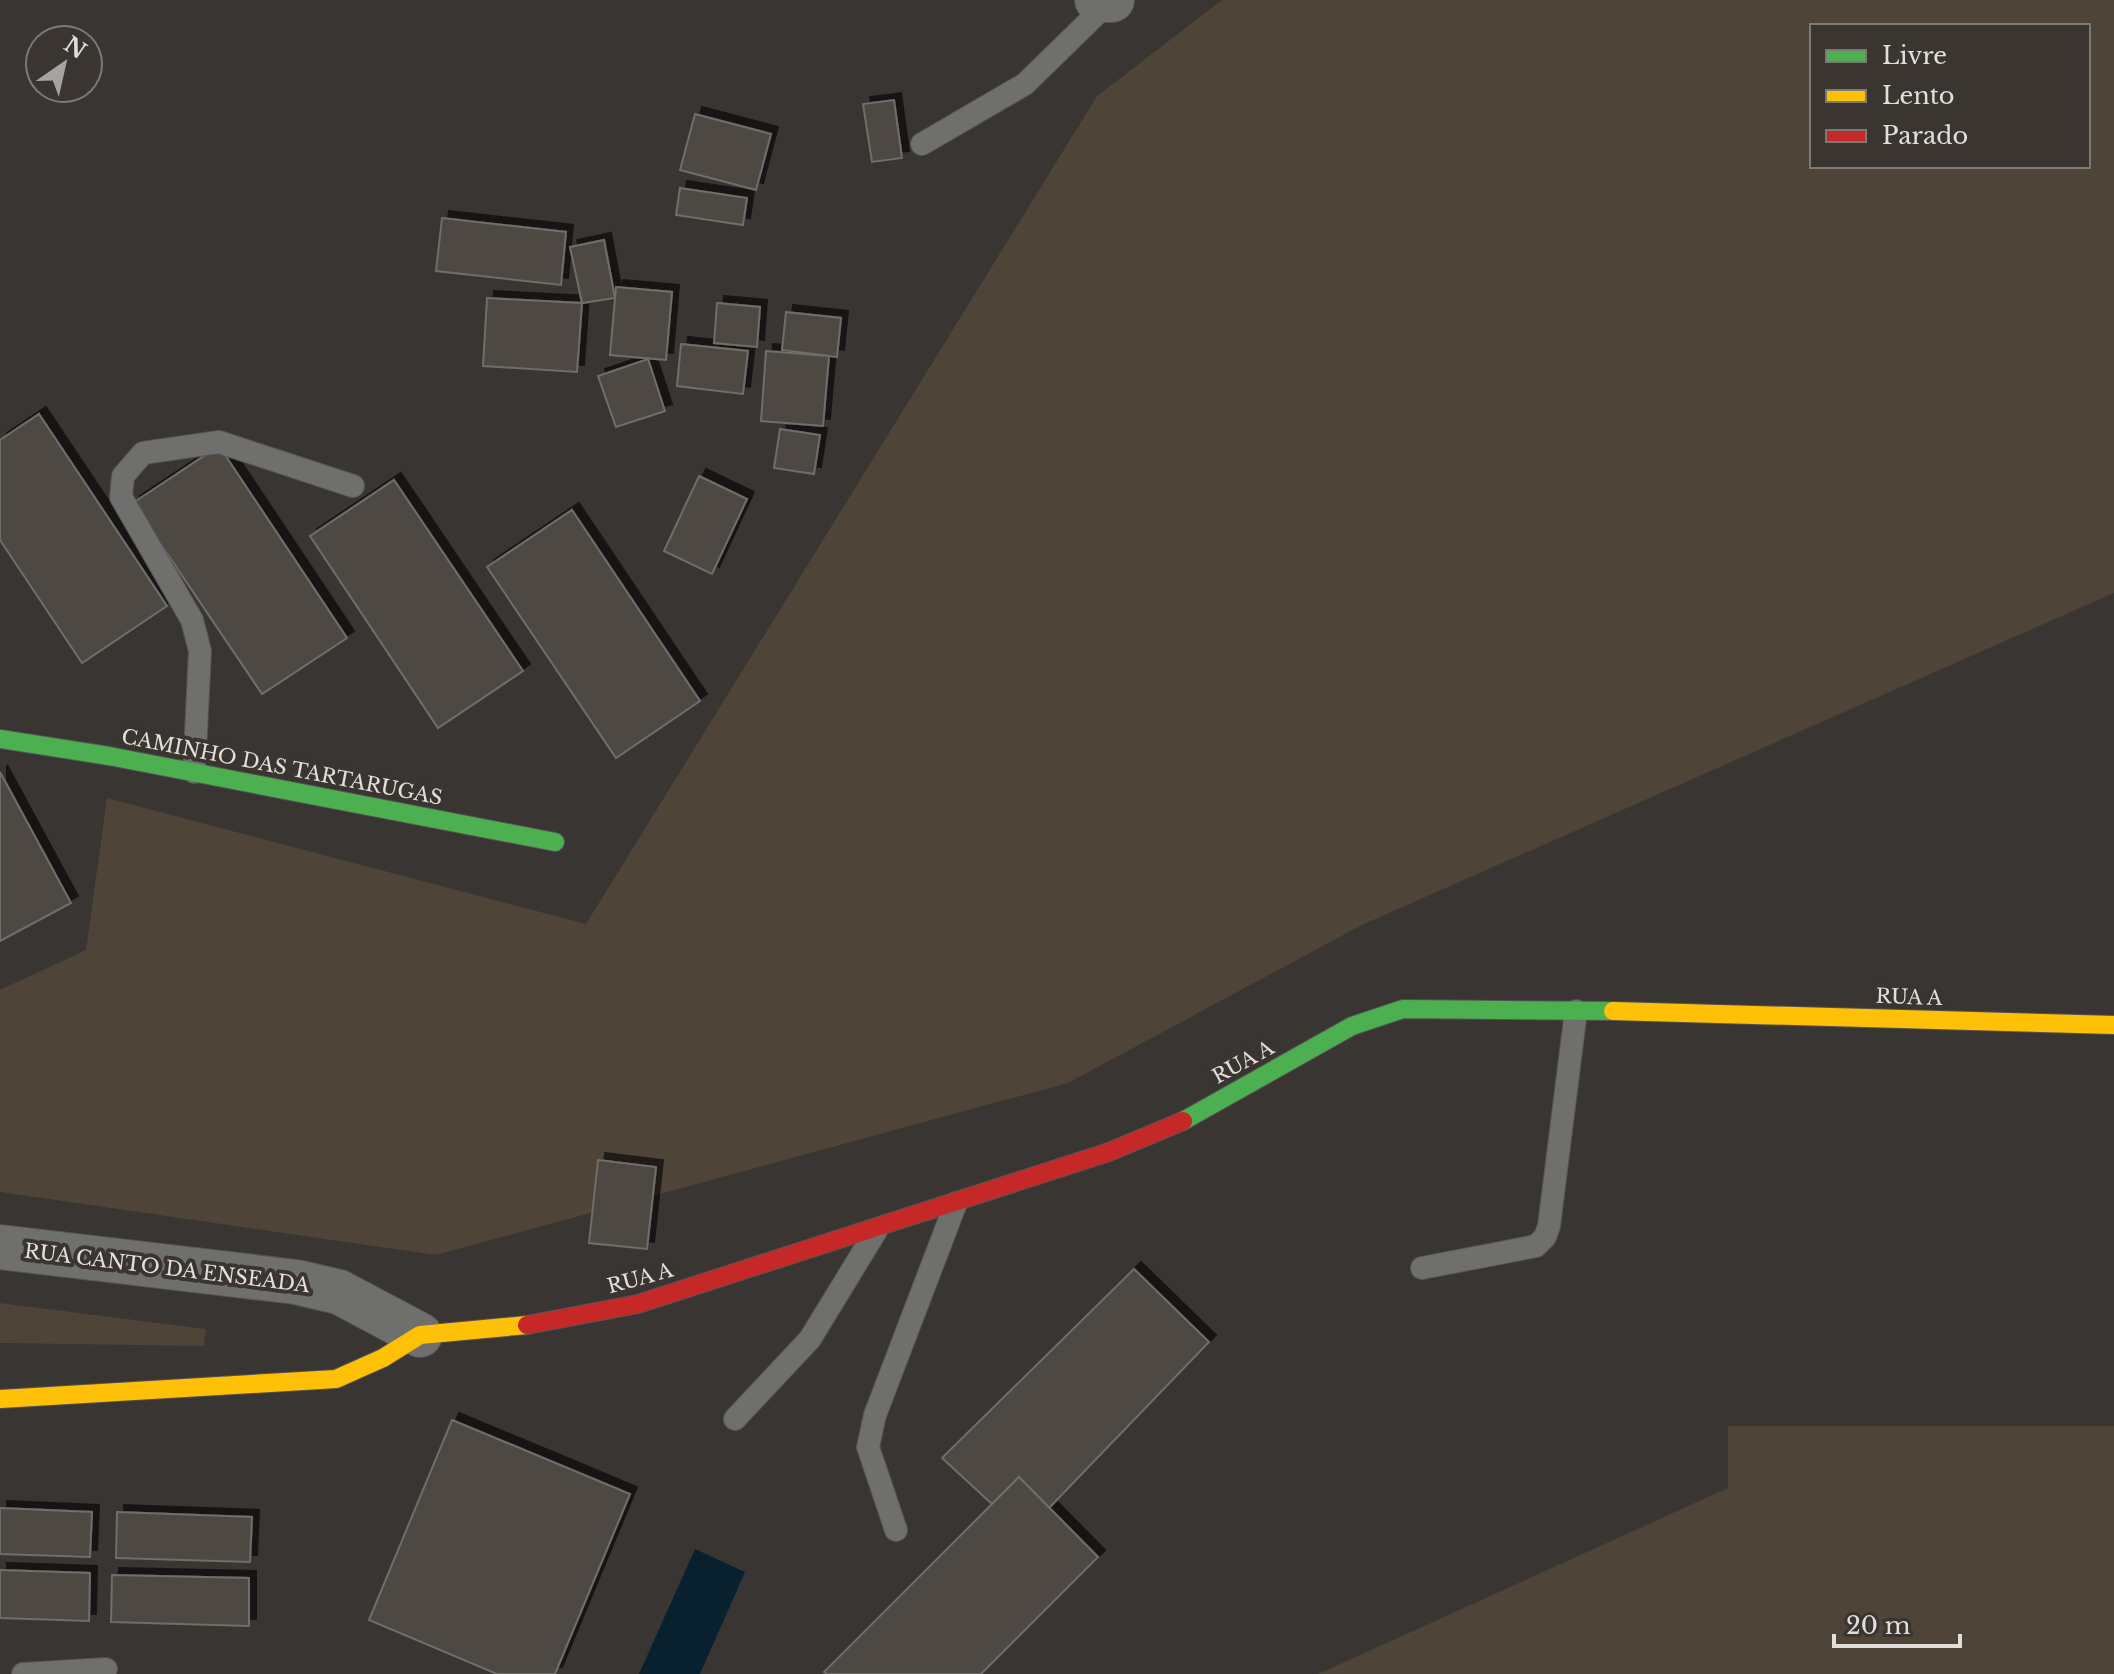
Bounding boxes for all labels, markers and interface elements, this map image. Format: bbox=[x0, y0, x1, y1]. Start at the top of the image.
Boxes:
north arrow bbox=[24, 24, 104, 104]
legend bbox=[1810, 24, 2090, 168]
text: N bbox=[59, 31, 91, 65]
text: Livre bbox=[1882, 41, 1947, 70]
text: Lento bbox=[1882, 81, 1955, 110]
text: Parado bbox=[1882, 121, 1968, 150]
street label: CAMINHO DAS TARTARUGAS bbox=[120, 724, 444, 810]
street label: RUA A bbox=[1875, 984, 1943, 1010]
street label: RUA A bbox=[1208, 1035, 1278, 1089]
street label: RUA CANTO DA ENSEADA bbox=[23, 1239, 312, 1297]
street label: RUA A bbox=[605, 1258, 676, 1298]
scale bar bbox=[1834, 1598, 1960, 1648]
text: 20 m bbox=[1846, 1611, 1911, 1640]

